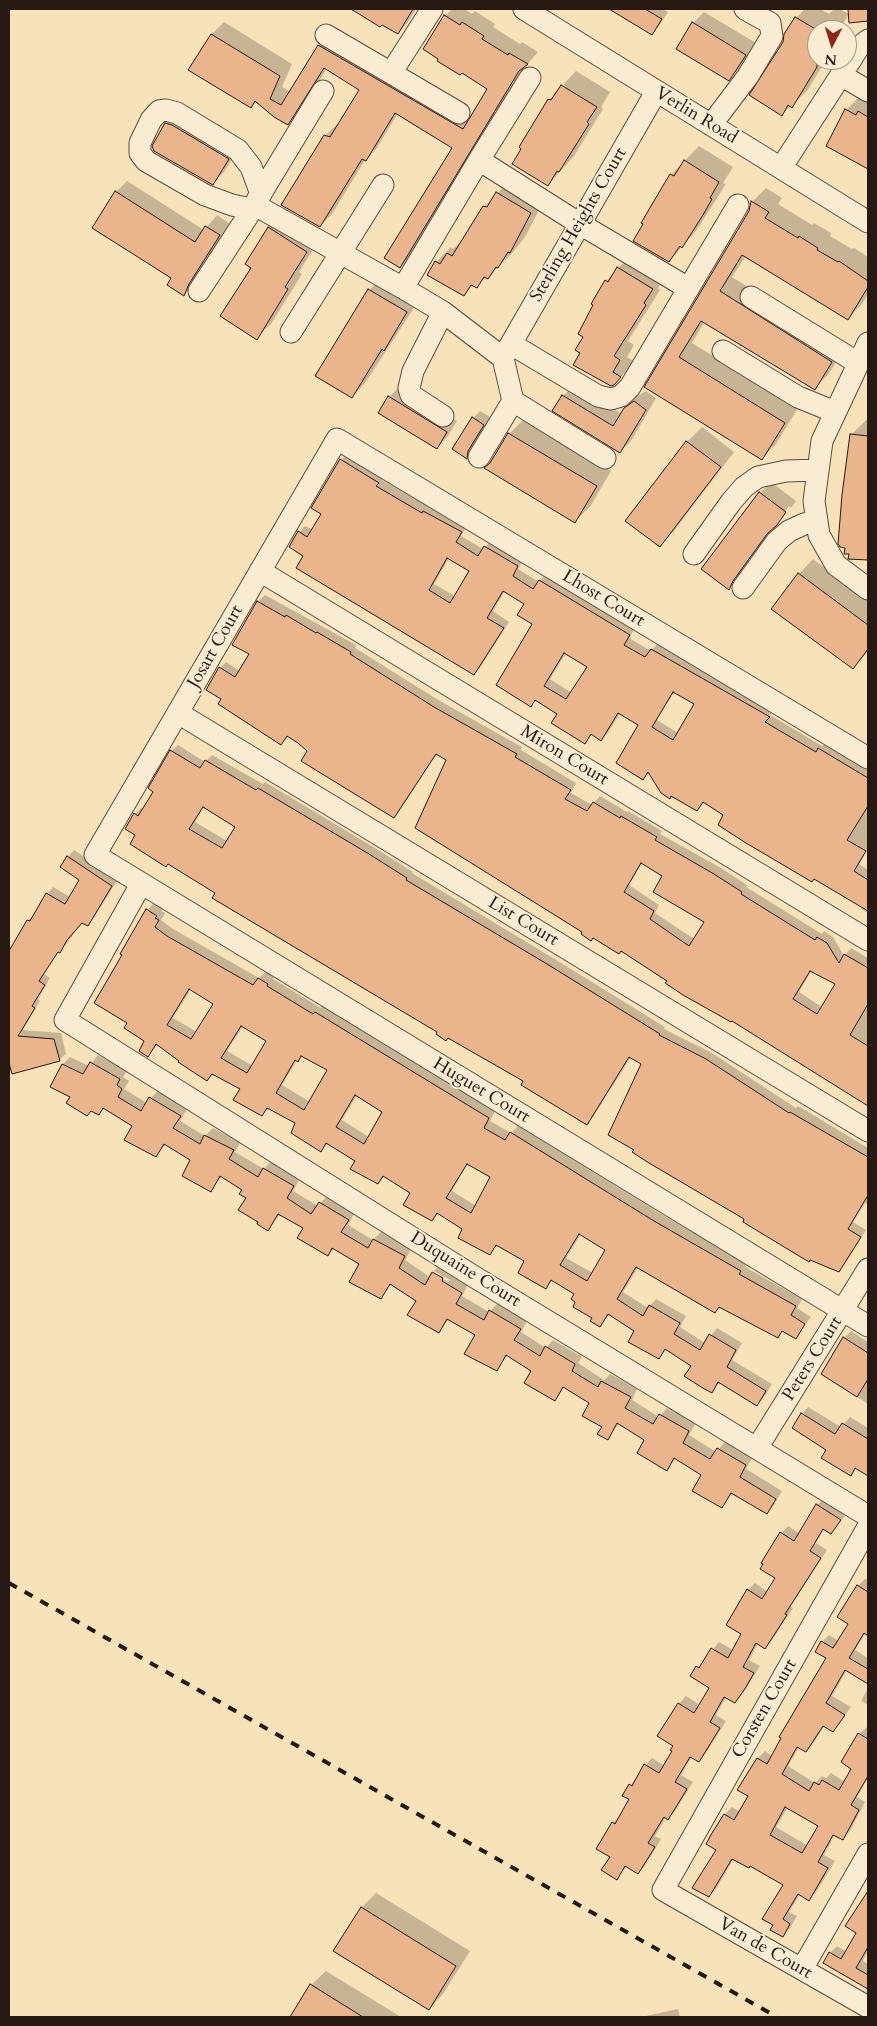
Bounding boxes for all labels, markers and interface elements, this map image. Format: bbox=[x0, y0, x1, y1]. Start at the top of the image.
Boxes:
north arrow bbox=[807, 20, 857, 70]
text: N bbox=[824, 49, 838, 69]
street label: Verlin Road bbox=[651, 83, 741, 149]
street label: Sterling Heights Court bbox=[526, 144, 632, 306]
street label: Lhost Court bbox=[558, 566, 648, 632]
street label: Josart Court bbox=[184, 602, 248, 692]
street label: Miron Court bbox=[516, 721, 612, 791]
street label: List Court bbox=[484, 893, 562, 951]
street label: Huguet Court bbox=[429, 1054, 533, 1128]
street label: Duquaine Court bbox=[406, 1228, 524, 1312]
street label: Peters Court bbox=[778, 1313, 848, 1405]
street label: Corsten Court bbox=[728, 1656, 802, 1762]
street label: Van de Court bbox=[714, 1914, 816, 1984]

